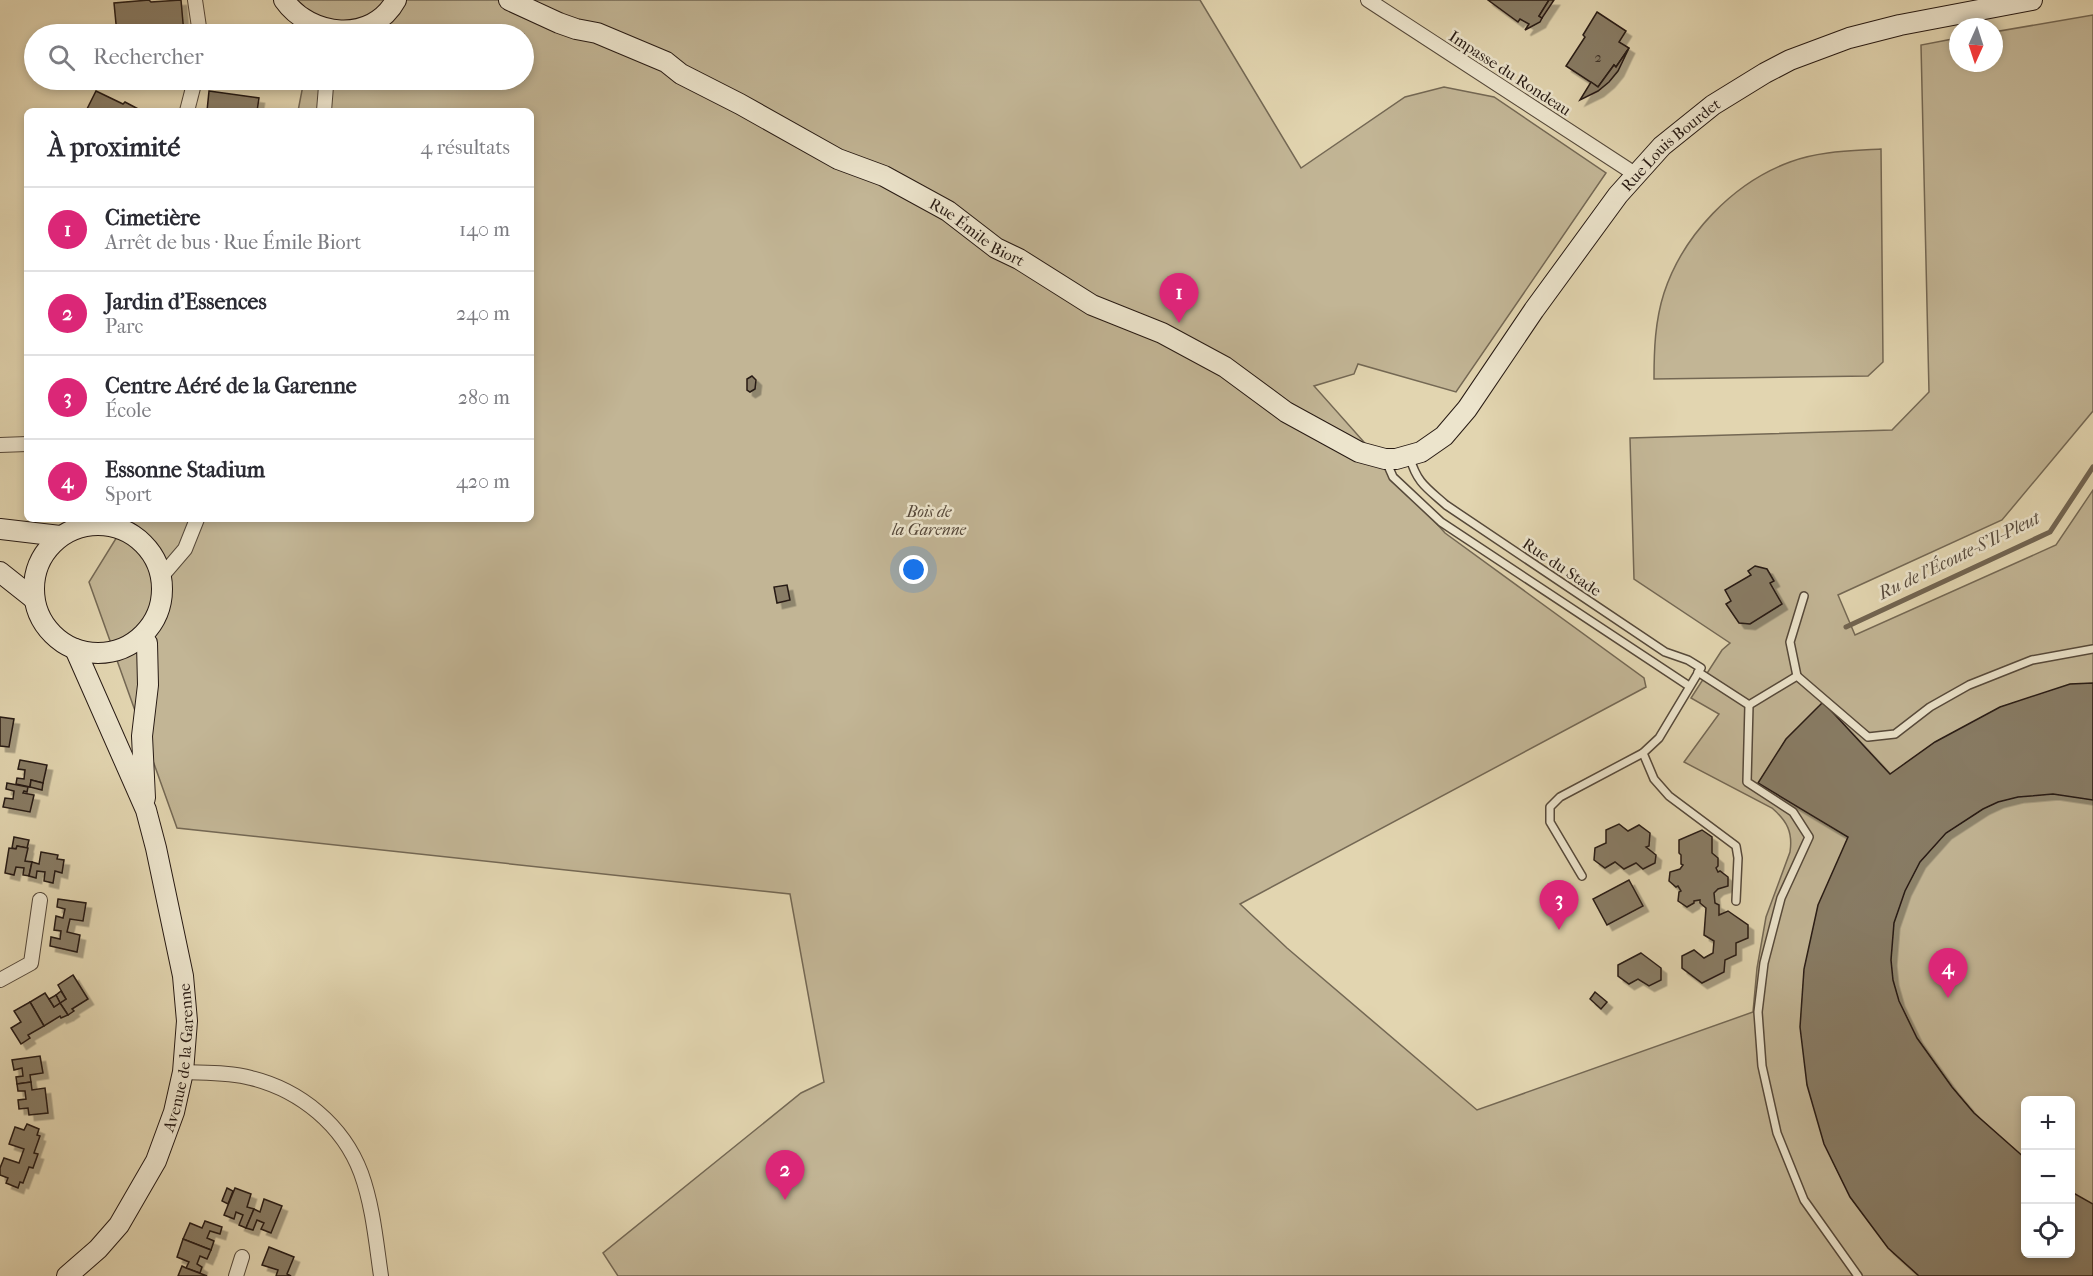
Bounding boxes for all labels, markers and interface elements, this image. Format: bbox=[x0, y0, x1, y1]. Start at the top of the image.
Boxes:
north arrow bbox=[1949, 18, 2003, 72]
search box bbox=[24, 24, 534, 90]
street label: Impasse du Rondeau bbox=[1445, 26, 1575, 120]
icon: search bbox=[45, 41, 78, 74]
text: Rechercher bbox=[93, 44, 204, 70]
house number: 2 bbox=[1594, 49, 1602, 66]
street label: Rue Louis Bourdet bbox=[1617, 93, 1724, 195]
text: À proximité bbox=[48, 132, 180, 163]
text: 4 résultats bbox=[421, 136, 510, 159]
street label: Rue Émile Biort bbox=[926, 193, 1029, 270]
text: Cimetière bbox=[105, 205, 200, 231]
text: 1 bbox=[64, 218, 71, 241]
text: 140 m bbox=[459, 218, 510, 241]
text: Arrêt de bus · Rue Émile Biort bbox=[105, 231, 361, 254]
pin: 1 bbox=[1160, 274, 1198, 323]
text: Jardin d'Essences bbox=[105, 289, 267, 315]
text: 2 bbox=[62, 302, 73, 325]
text: 240 m bbox=[456, 302, 510, 325]
text: Parc bbox=[105, 315, 143, 338]
text: Centre Aéré de la Garenne bbox=[105, 373, 357, 399]
text: 3 bbox=[63, 386, 72, 409]
text: 280 m bbox=[458, 386, 510, 409]
text: École bbox=[105, 399, 151, 422]
text: Essonne Stadium bbox=[105, 457, 265, 483]
text: 4 bbox=[62, 470, 73, 493]
text: 420 m bbox=[456, 470, 510, 493]
text: Sport bbox=[105, 483, 152, 506]
park label: Bois de la Garenne bbox=[891, 502, 967, 539]
water label: Ru de l'Écoute-S'Il-Pleut bbox=[1873, 505, 2044, 605]
street label: Rue du Stade bbox=[1519, 534, 1605, 600]
your location bbox=[899, 555, 928, 584]
pin: 3 bbox=[1540, 880, 1578, 930]
pin: 4 bbox=[1928, 948, 1968, 998]
street label: Avenue de la Garenne bbox=[158, 982, 197, 1135]
map controls bbox=[2021, 1096, 2075, 1258]
button: + bbox=[2021, 1096, 2075, 1150]
pin: 2 bbox=[766, 1150, 804, 1200]
button: − bbox=[2021, 1150, 2075, 1204]
button: locate bbox=[2021, 1204, 2075, 1258]

